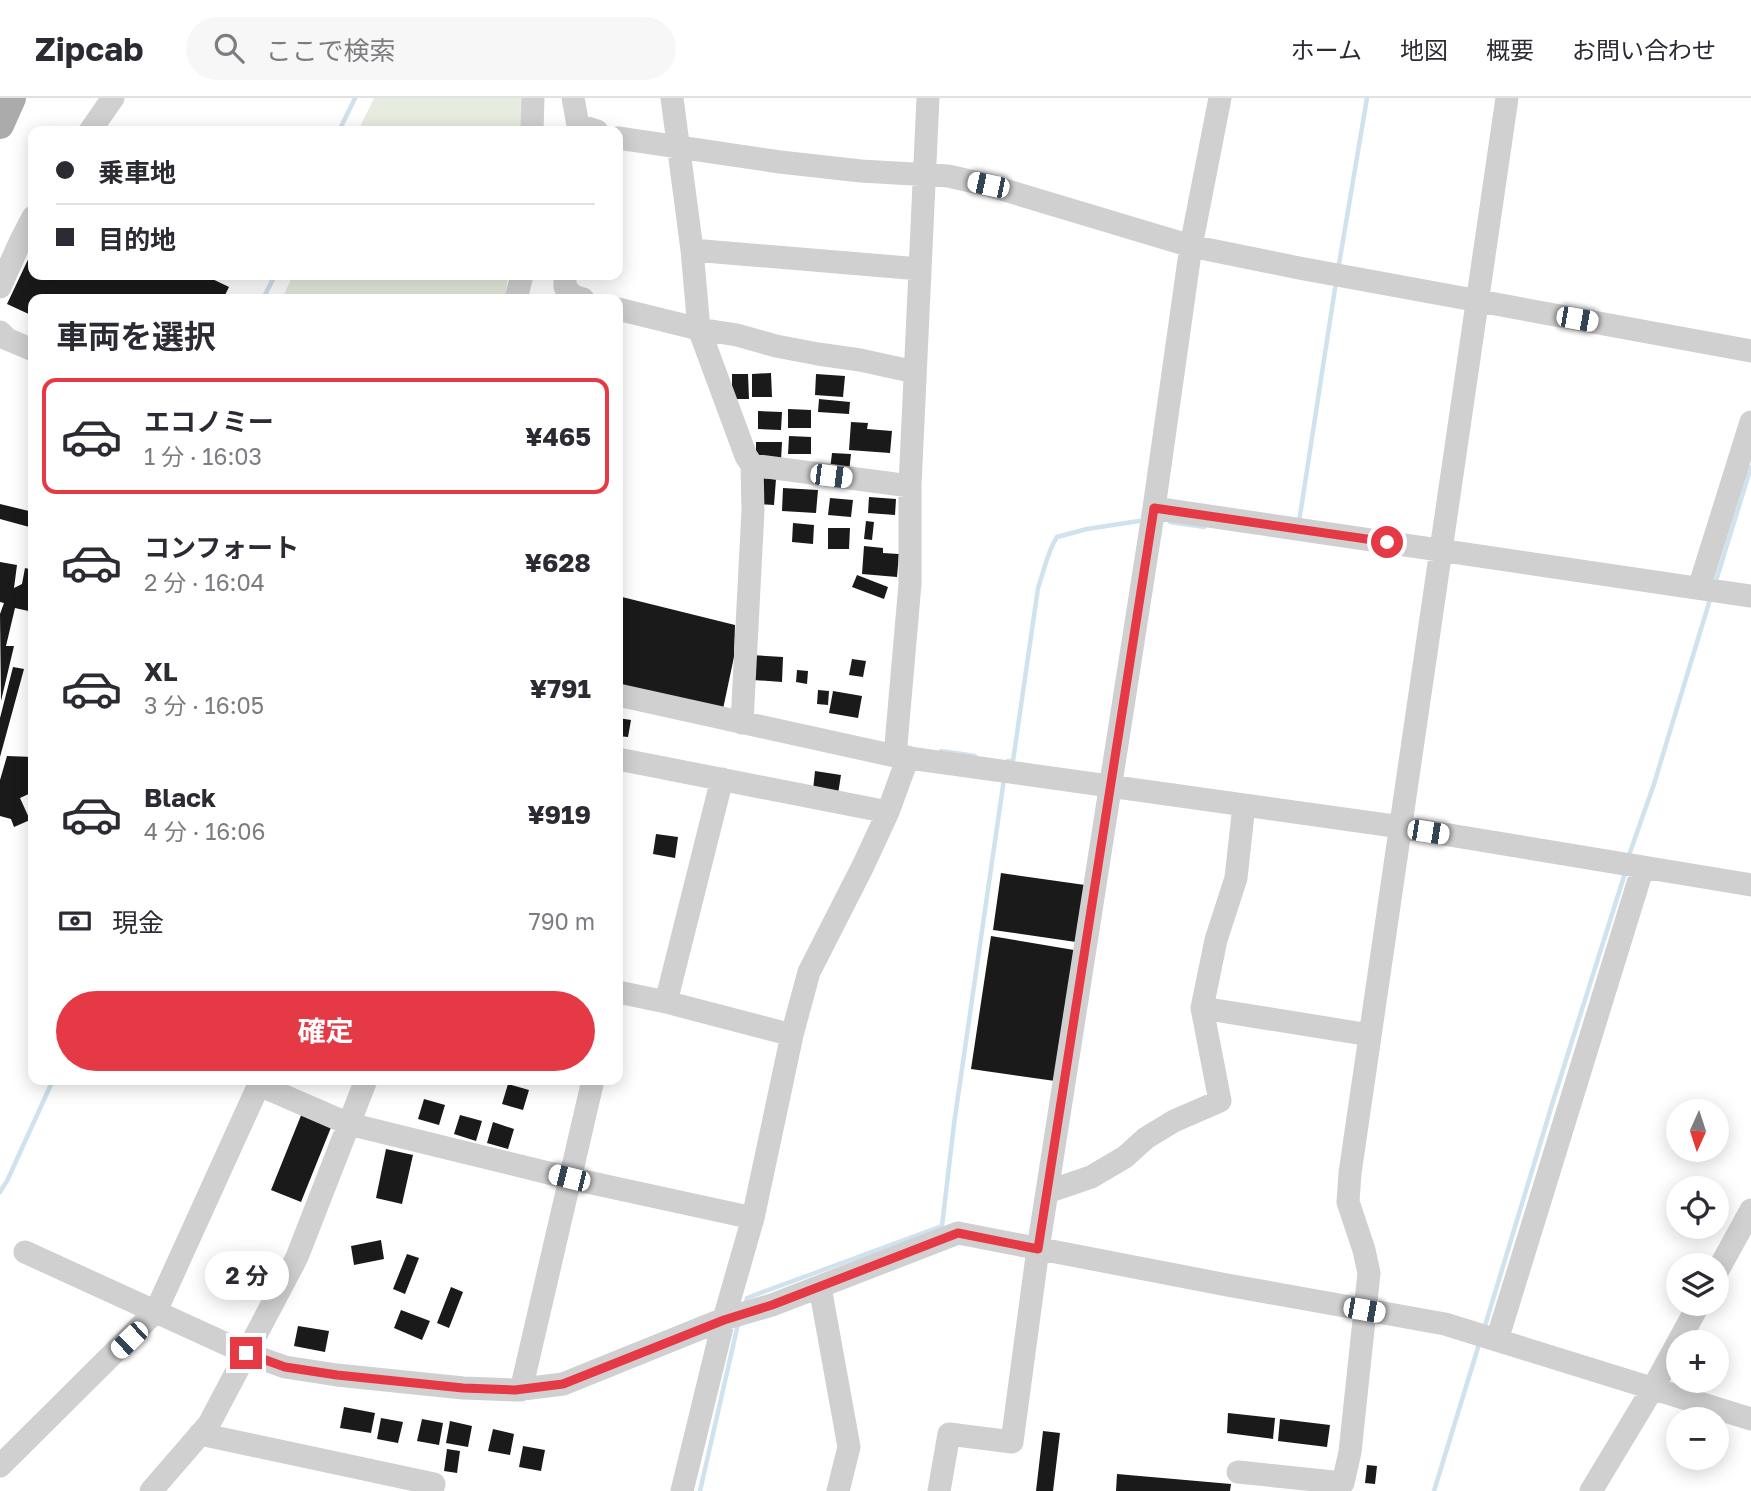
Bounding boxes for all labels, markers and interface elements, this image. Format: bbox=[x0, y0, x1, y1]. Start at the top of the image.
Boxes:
search box bbox=[186, 17, 676, 80]
text: Zipcab bbox=[35, 29, 144, 68]
icon: search bbox=[210, 29, 248, 67]
text: ここで検索 bbox=[266, 35, 396, 66]
text: ホーム bbox=[1291, 35, 1362, 64]
text: 地図 bbox=[1400, 35, 1448, 64]
text: 概要 bbox=[1486, 35, 1534, 64]
text: お問い合わせ bbox=[1572, 35, 1716, 64]
text: 乗車地 bbox=[98, 157, 176, 188]
car bbox=[966, 170, 1011, 200]
text: 目的地 bbox=[98, 224, 176, 255]
car bbox=[1555, 305, 1600, 333]
text: 車両を選択 bbox=[56, 317, 216, 355]
icon: car bbox=[60, 405, 123, 468]
text: エコノミー bbox=[144, 406, 274, 437]
text: ¥465 bbox=[525, 421, 591, 452]
text: 1 分 · 16:03 bbox=[144, 442, 262, 470]
car bbox=[809, 463, 854, 489]
route start bbox=[1371, 526, 1403, 558]
icon: car bbox=[60, 531, 123, 594]
text: コンフォート bbox=[144, 532, 299, 563]
text: ¥628 bbox=[525, 547, 591, 578]
text: 2 分 · 16:04 bbox=[144, 568, 265, 596]
text: XL bbox=[144, 656, 178, 687]
icon: car bbox=[60, 657, 123, 720]
text: ¥791 bbox=[530, 673, 591, 704]
text: 3 分 · 16:05 bbox=[144, 691, 264, 719]
text: Black bbox=[144, 782, 216, 813]
icon: car bbox=[60, 783, 123, 846]
text: ¥919 bbox=[527, 799, 591, 830]
text: 4 分 · 16:06 bbox=[144, 817, 265, 845]
car bbox=[1406, 818, 1451, 846]
icon: cash bbox=[56, 902, 94, 940]
text: 現金 bbox=[112, 907, 164, 938]
text: 790 m bbox=[529, 907, 595, 935]
button: 確定 bbox=[56, 991, 595, 1071]
north arrow bbox=[1666, 1099, 1729, 1162]
map controls bbox=[1666, 1099, 1729, 1470]
car bbox=[547, 1163, 592, 1193]
button: locate bbox=[1666, 1176, 1729, 1239]
callout: 2 分 bbox=[204, 1252, 288, 1300]
button: layers bbox=[1666, 1253, 1729, 1316]
text: 2 分 bbox=[226, 1261, 268, 1289]
car bbox=[1342, 1296, 1387, 1324]
car bbox=[107, 1318, 152, 1362]
button: + bbox=[1666, 1330, 1729, 1393]
route end bbox=[230, 1337, 262, 1369]
button: − bbox=[1666, 1407, 1729, 1470]

